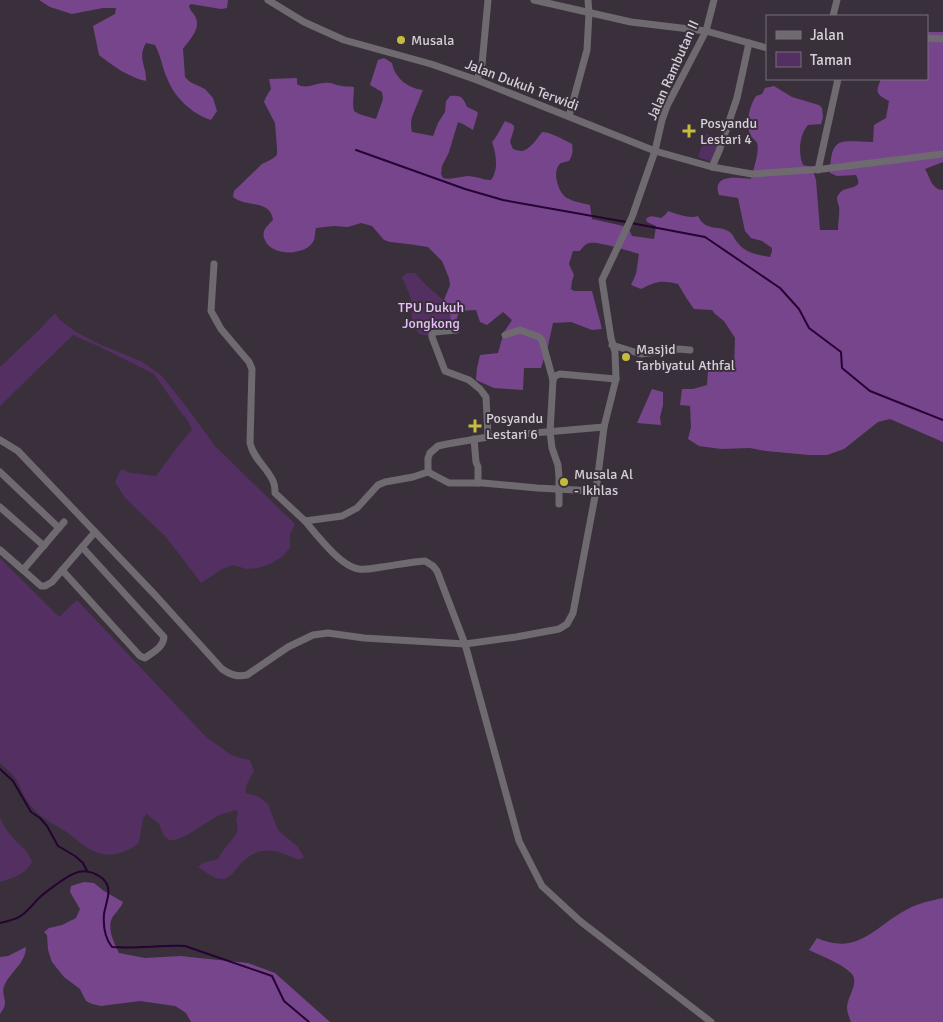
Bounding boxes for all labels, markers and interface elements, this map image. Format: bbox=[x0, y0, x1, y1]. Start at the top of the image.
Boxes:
legend bbox=[766, 15, 928, 80]
street label: Jalan Rambutan II bbox=[643, 17, 703, 123]
text: Jalan bbox=[810, 26, 844, 44]
place label: Musala bbox=[411, 32, 454, 49]
marker: Musala bbox=[395, 34, 407, 46]
text: Taman bbox=[810, 51, 852, 69]
street label: Jalan Dukuh Terwidi bbox=[463, 56, 581, 114]
place label: Posyandu Lestari 4 bbox=[700, 115, 757, 148]
marker: Posyandu Lestari 4 bbox=[682, 124, 696, 138]
park label: TPU Dukuh Jongkong bbox=[398, 299, 464, 332]
place label: Masjid Tarbiyatul Athfal bbox=[636, 341, 735, 374]
marker: Masjid Tarbiyatul Athfal bbox=[620, 351, 632, 363]
place label: Posyandu Lestari 6 bbox=[486, 410, 543, 443]
marker: Posyandu Lestari 6 bbox=[468, 419, 482, 433]
place label: Musala Al - Ikhlas bbox=[574, 466, 633, 499]
marker: Musala Al - Ikhlas bbox=[558, 476, 570, 488]

